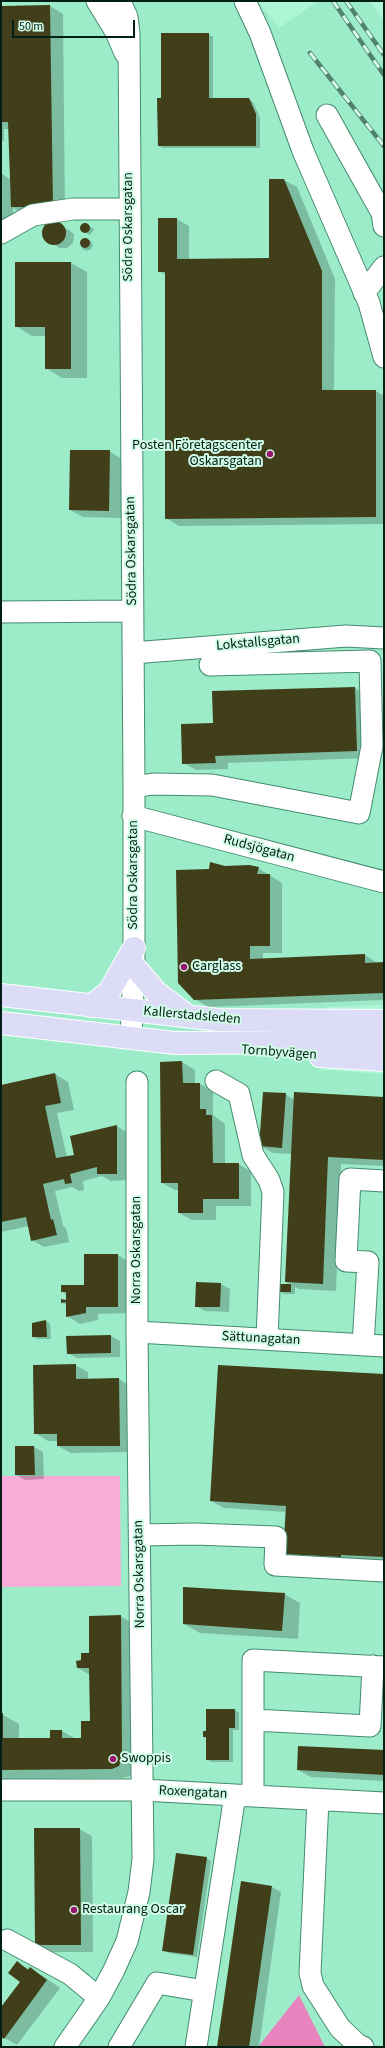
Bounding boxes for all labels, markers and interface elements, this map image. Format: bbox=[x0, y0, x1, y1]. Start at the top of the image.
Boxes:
scale bar bbox=[14, 12, 137, 38]
text: 50 m bbox=[19, 18, 43, 35]
street label: Södra Oskarsgatan bbox=[121, 172, 137, 282]
place label: Posten Företagscenter Oskarsgatan bbox=[132, 438, 262, 470]
marker: Posten Företagscenter Oskarsgatan bbox=[265, 449, 275, 459]
street label: Södra Oskarsgatan bbox=[123, 496, 141, 606]
street label: Lokstallsgatan bbox=[215, 631, 301, 655]
street label: Södra Oskarsgatan bbox=[126, 820, 142, 930]
street label: Rudsjögatan bbox=[222, 831, 296, 867]
place label: Carglass bbox=[192, 959, 241, 975]
marker: Carglass bbox=[179, 962, 189, 972]
street label: Kallerstadsleden bbox=[143, 1003, 241, 1029]
street label: Tornbyvägen bbox=[241, 1042, 317, 1064]
street label: Norra Oskarsgatan bbox=[129, 1196, 145, 1304]
street label: Sättunagatan bbox=[221, 1329, 301, 1349]
street label: Norra Oskarsgatan bbox=[131, 1520, 149, 1628]
place label: Swoppis bbox=[121, 1751, 171, 1767]
marker: Swoppis bbox=[108, 1754, 118, 1764]
street label: Roxengatan bbox=[158, 1783, 228, 1803]
place label: Restaurang Oscar bbox=[82, 1902, 184, 1918]
marker: Restaurang Oscar bbox=[69, 1905, 79, 1915]

